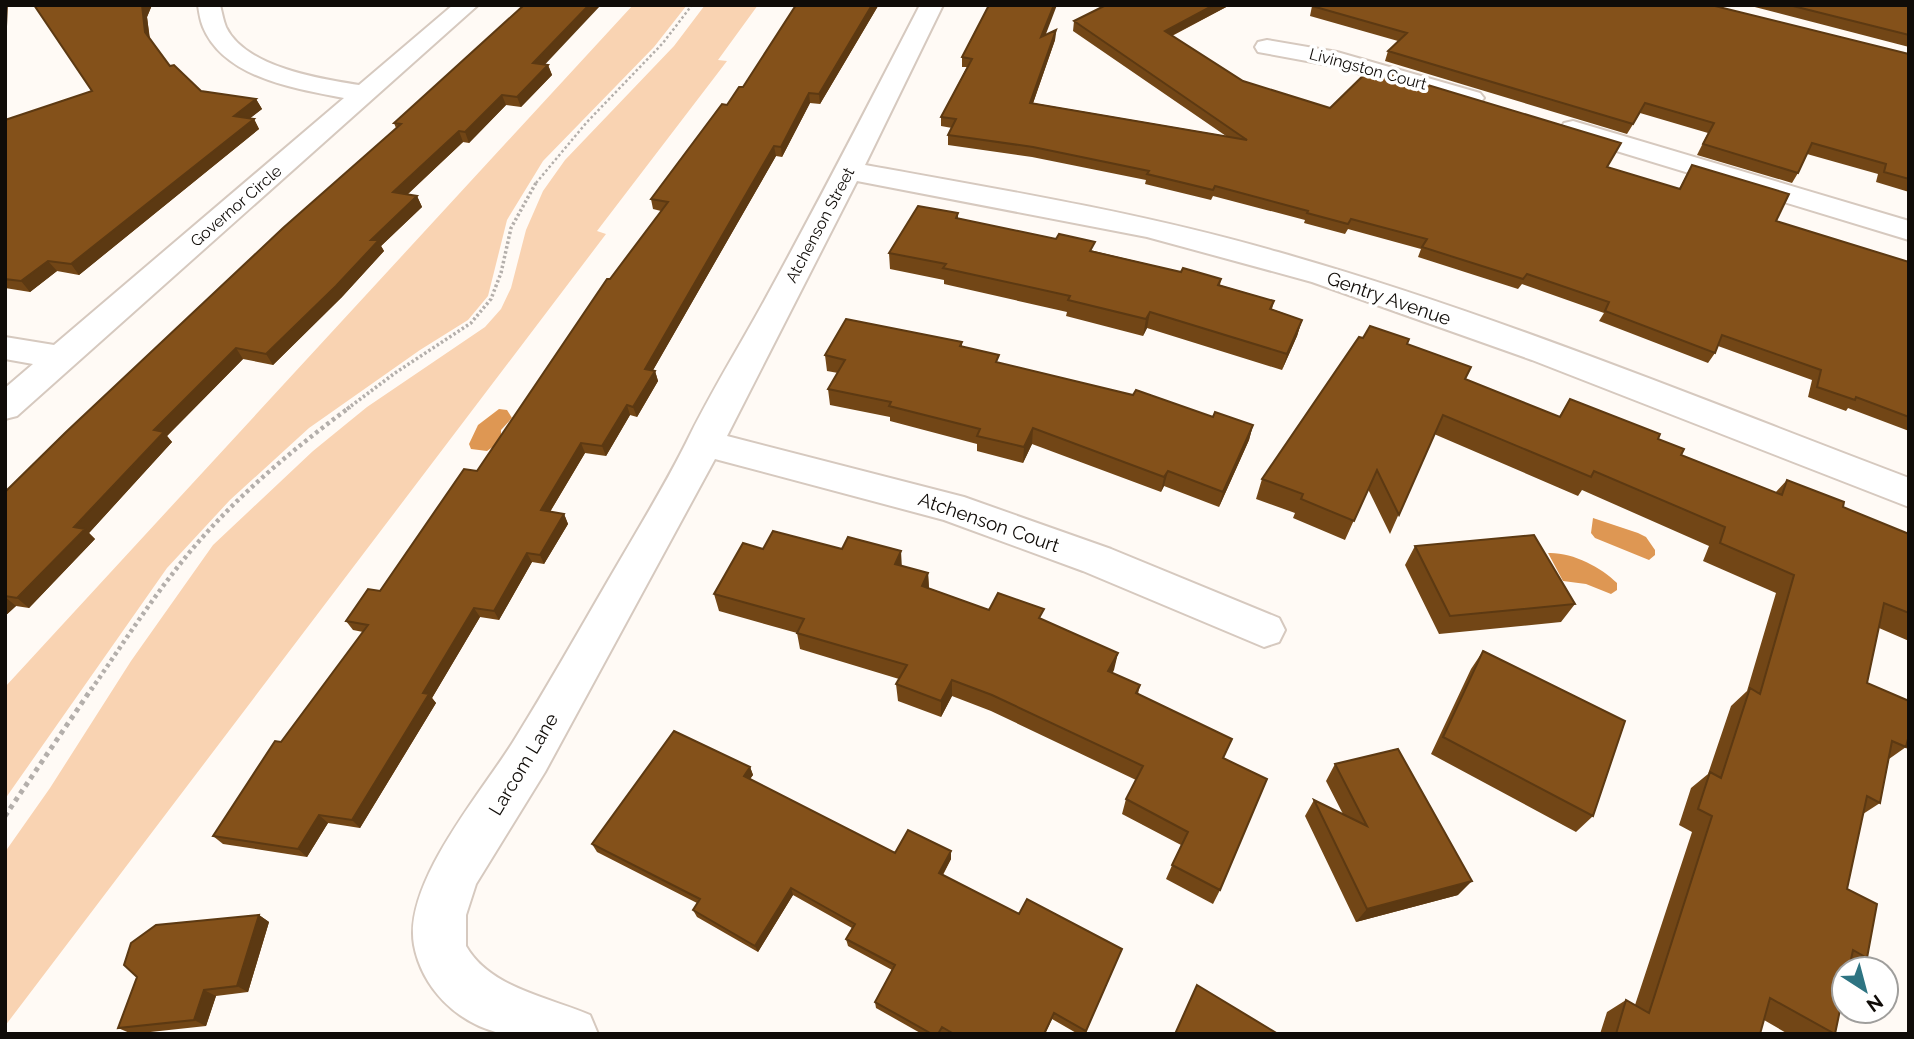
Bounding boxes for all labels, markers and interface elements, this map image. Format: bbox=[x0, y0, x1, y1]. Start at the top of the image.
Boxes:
street label: Livingston Court bbox=[1307, 44, 1429, 94]
street label: Governor Circle bbox=[187, 161, 285, 251]
street label: Atchenson Street bbox=[782, 164, 859, 286]
street label: Gentry Avenue bbox=[1324, 267, 1454, 329]
street label: Atchenson Court bbox=[916, 488, 1063, 557]
street label: Larcom Lane bbox=[484, 709, 562, 819]
north arrow bbox=[1830, 955, 1900, 1025]
text: N bbox=[1863, 991, 1887, 1017]

